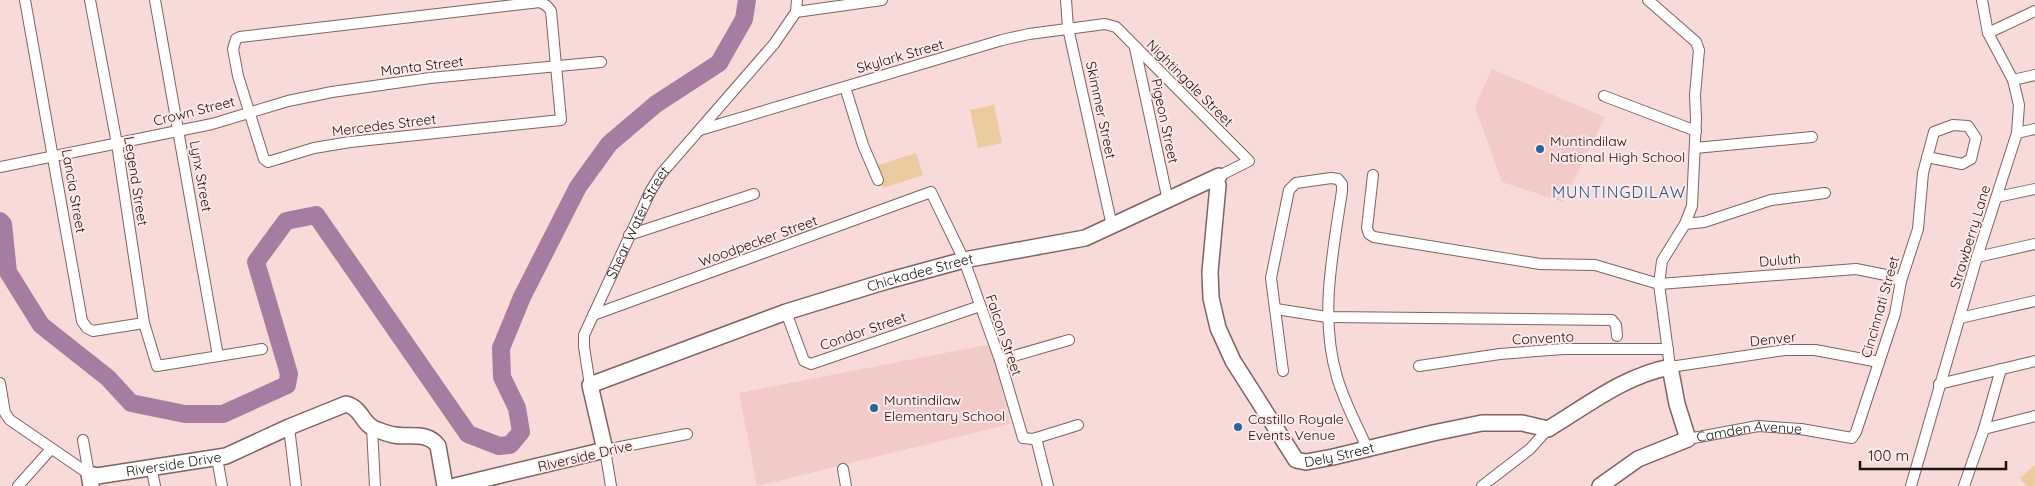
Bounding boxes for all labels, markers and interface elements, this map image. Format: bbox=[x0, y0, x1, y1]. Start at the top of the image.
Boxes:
street label: Skylark Street bbox=[854, 35, 946, 77]
street label: Nightingale Street bbox=[1143, 36, 1238, 131]
street label: Manta Street bbox=[379, 52, 465, 80]
street label: Skimmer Street bbox=[1082, 60, 1120, 161]
street label: Pigeon Street bbox=[1147, 77, 1183, 165]
street label: Crown Street bbox=[151, 92, 237, 130]
street label: Mercedes Street bbox=[331, 110, 437, 140]
place label: Muntindilaw National High School bbox=[1550, 132, 1685, 166]
street label: Legend Street bbox=[120, 135, 152, 227]
street label: Lynx Street bbox=[186, 139, 216, 213]
marker: Muntindilaw National High School bbox=[1534, 143, 1546, 155]
street label: Lancia Street bbox=[58, 148, 90, 235]
street label: Shear Water Street bbox=[602, 162, 673, 282]
district label: MUNTINGDILAW bbox=[1552, 182, 1686, 202]
street label: Strawberry Lane bbox=[1946, 183, 1994, 291]
street label: Woodpecker Street bbox=[696, 211, 820, 271]
street label: Chickadee Street bbox=[865, 249, 975, 296]
street label: Duluth bbox=[1758, 249, 1802, 271]
street label: Cincinnati Street bbox=[1857, 254, 1903, 360]
street label: Falcon Street bbox=[982, 292, 1026, 378]
street label: Condor Street bbox=[817, 308, 909, 354]
street label: Convento bbox=[1512, 327, 1574, 349]
street label: Denver bbox=[1749, 328, 1798, 350]
place label: Muntindilaw Elementary School bbox=[884, 391, 1005, 425]
marker: Muntindilaw Elementary School bbox=[868, 402, 880, 414]
place label: Castillo Royale Events Venue bbox=[1248, 410, 1344, 444]
street label: Camden Avenue bbox=[1695, 417, 1803, 446]
marker: Castillo Royale Events Venue bbox=[1232, 421, 1244, 433]
street label: Riverside Drive bbox=[536, 436, 634, 476]
street label: Dely Street bbox=[1303, 438, 1376, 471]
scale bar bbox=[1860, 438, 2006, 470]
text: 100 m bbox=[1868, 446, 1909, 465]
street label: Riverside Drive bbox=[125, 448, 223, 480]

